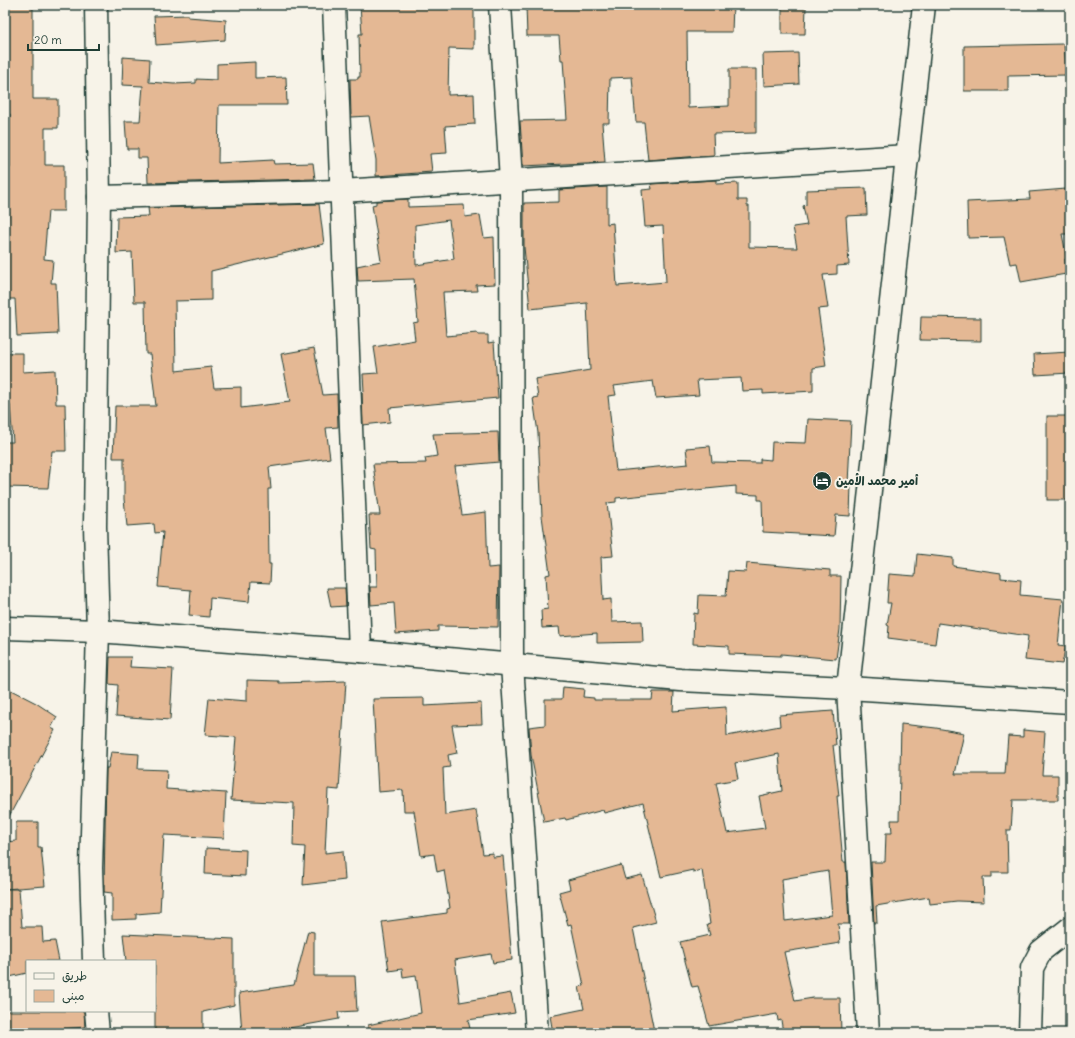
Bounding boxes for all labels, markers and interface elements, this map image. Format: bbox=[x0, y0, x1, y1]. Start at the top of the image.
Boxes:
scale bar bbox=[28, 26, 99, 52]
text: 20 m bbox=[34, 32, 62, 47]
hotel icon: أمير محمد الأمين bbox=[811, 470, 833, 492]
place label: أمير محمد الأمين bbox=[836, 472, 919, 488]
legend bbox=[26, 960, 156, 1012]
text: طريق bbox=[62, 968, 87, 983]
text: مبنى bbox=[62, 988, 85, 1004]

